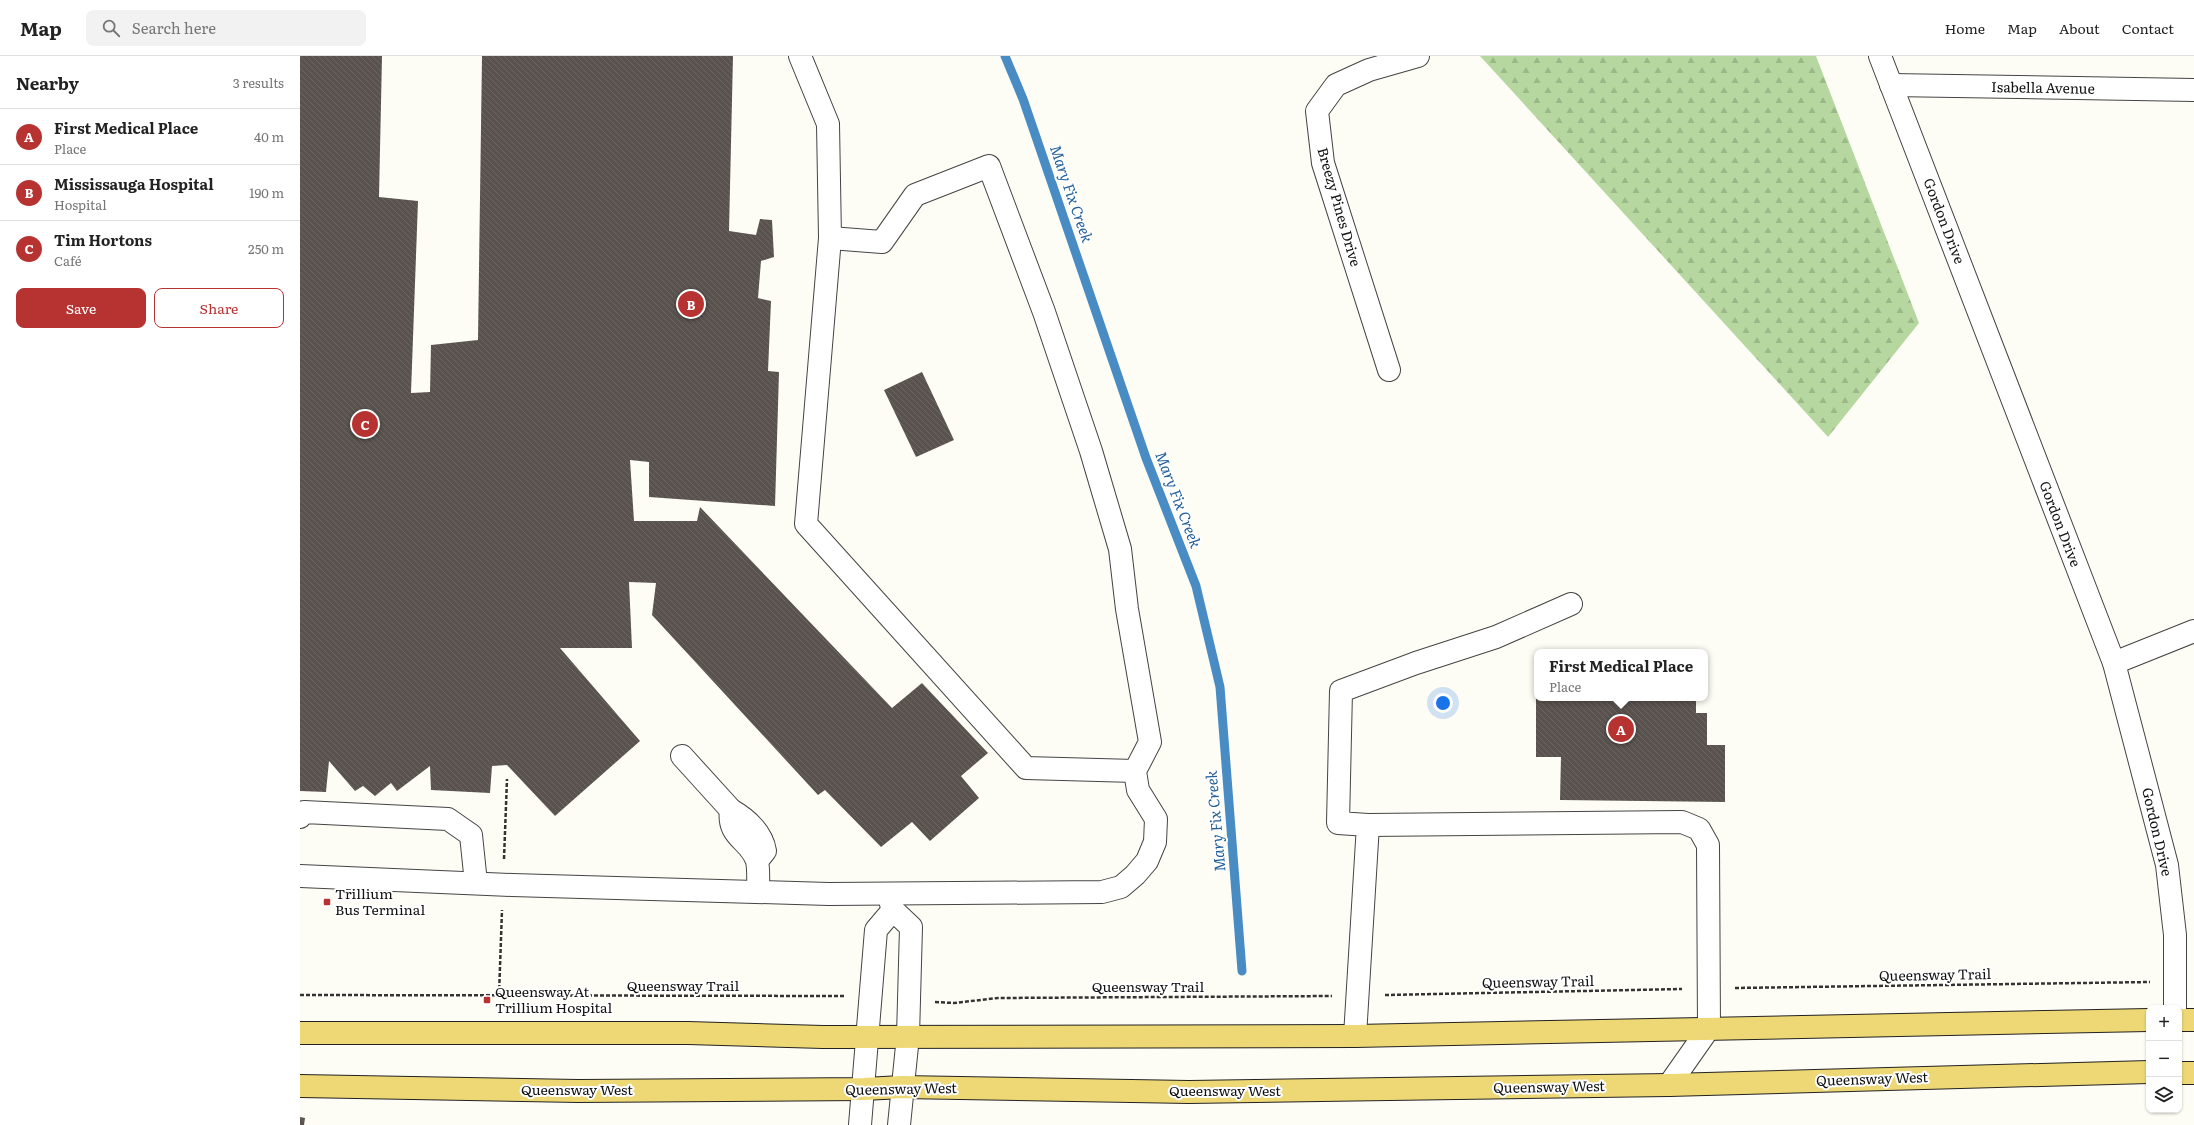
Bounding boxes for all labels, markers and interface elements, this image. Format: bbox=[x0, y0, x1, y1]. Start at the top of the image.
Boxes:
search box bbox=[86, 10, 366, 46]
text: Map bbox=[20, 14, 62, 42]
text: Search here bbox=[132, 16, 216, 39]
icon: search bbox=[100, 17, 122, 39]
text: Home bbox=[1945, 18, 1985, 38]
text: Map bbox=[2007, 18, 2037, 38]
text: About bbox=[2059, 18, 2100, 38]
text: Contact bbox=[2122, 18, 2174, 38]
text: Nearby bbox=[16, 70, 79, 95]
text: 3 results bbox=[233, 73, 284, 92]
street label: Isabella Avenue bbox=[1991, 76, 2095, 98]
text: First Medical Place bbox=[54, 116, 198, 139]
text: A bbox=[24, 127, 34, 146]
text: 40 m bbox=[254, 127, 284, 146]
text: Place bbox=[54, 139, 86, 158]
water label: Mary Fix Creek bbox=[1045, 142, 1100, 246]
street label: Breezy Pines Drive bbox=[1313, 145, 1367, 269]
text: Mississauga Hospital bbox=[54, 172, 214, 195]
street label: Gordon Drive bbox=[1919, 175, 1970, 266]
text: B bbox=[25, 183, 33, 202]
text: 190 m bbox=[249, 183, 284, 202]
text: Hospital bbox=[54, 195, 107, 214]
text: Tim Hortons bbox=[54, 228, 152, 251]
text: C bbox=[24, 239, 34, 258]
text: 250 m bbox=[248, 239, 284, 258]
text: Café bbox=[54, 251, 82, 270]
button: Save bbox=[16, 288, 146, 328]
button: Share bbox=[154, 288, 284, 328]
pin: B bbox=[678, 289, 704, 319]
pin: C bbox=[352, 409, 378, 439]
water label: Mary Fix Creek bbox=[1150, 448, 1209, 552]
street label: Gordon Drive bbox=[2035, 478, 2086, 569]
popup bbox=[1534, 649, 1708, 701]
text: First Medical Place bbox=[1549, 654, 1693, 677]
text: Place bbox=[1549, 677, 1581, 696]
your location bbox=[1433, 693, 1453, 713]
pin: A bbox=[1608, 714, 1634, 744]
water label: Mary Fix Creek bbox=[1199, 769, 1230, 873]
street label: Gordon Drive bbox=[2138, 785, 2178, 878]
place label: Trillium Bus Terminal bbox=[335, 883, 425, 919]
marker: Trillium Bus Terminal bbox=[322, 897, 332, 907]
street label: Queensway Trail bbox=[1879, 963, 1992, 985]
street label: Queensway Trail bbox=[1482, 970, 1595, 992]
street label: Queensway Trail bbox=[627, 975, 740, 995]
street label: Queensway Trail bbox=[1092, 976, 1205, 996]
place label: Queensway At Trillium Hospital bbox=[495, 981, 612, 1017]
marker: Queensway At Trillium Hospital bbox=[482, 995, 492, 1005]
map controls bbox=[2146, 1005, 2182, 1113]
button: + bbox=[2146, 1005, 2182, 1041]
button: − bbox=[2146, 1041, 2182, 1077]
street label: Queensway West bbox=[1816, 1066, 1929, 1090]
street label: Queensway West bbox=[1493, 1075, 1605, 1097]
street label: Queensway West bbox=[845, 1077, 957, 1099]
button: layers bbox=[2146, 1077, 2182, 1113]
street label: Queensway West bbox=[521, 1079, 633, 1099]
street label: Queensway West bbox=[1169, 1080, 1281, 1100]

